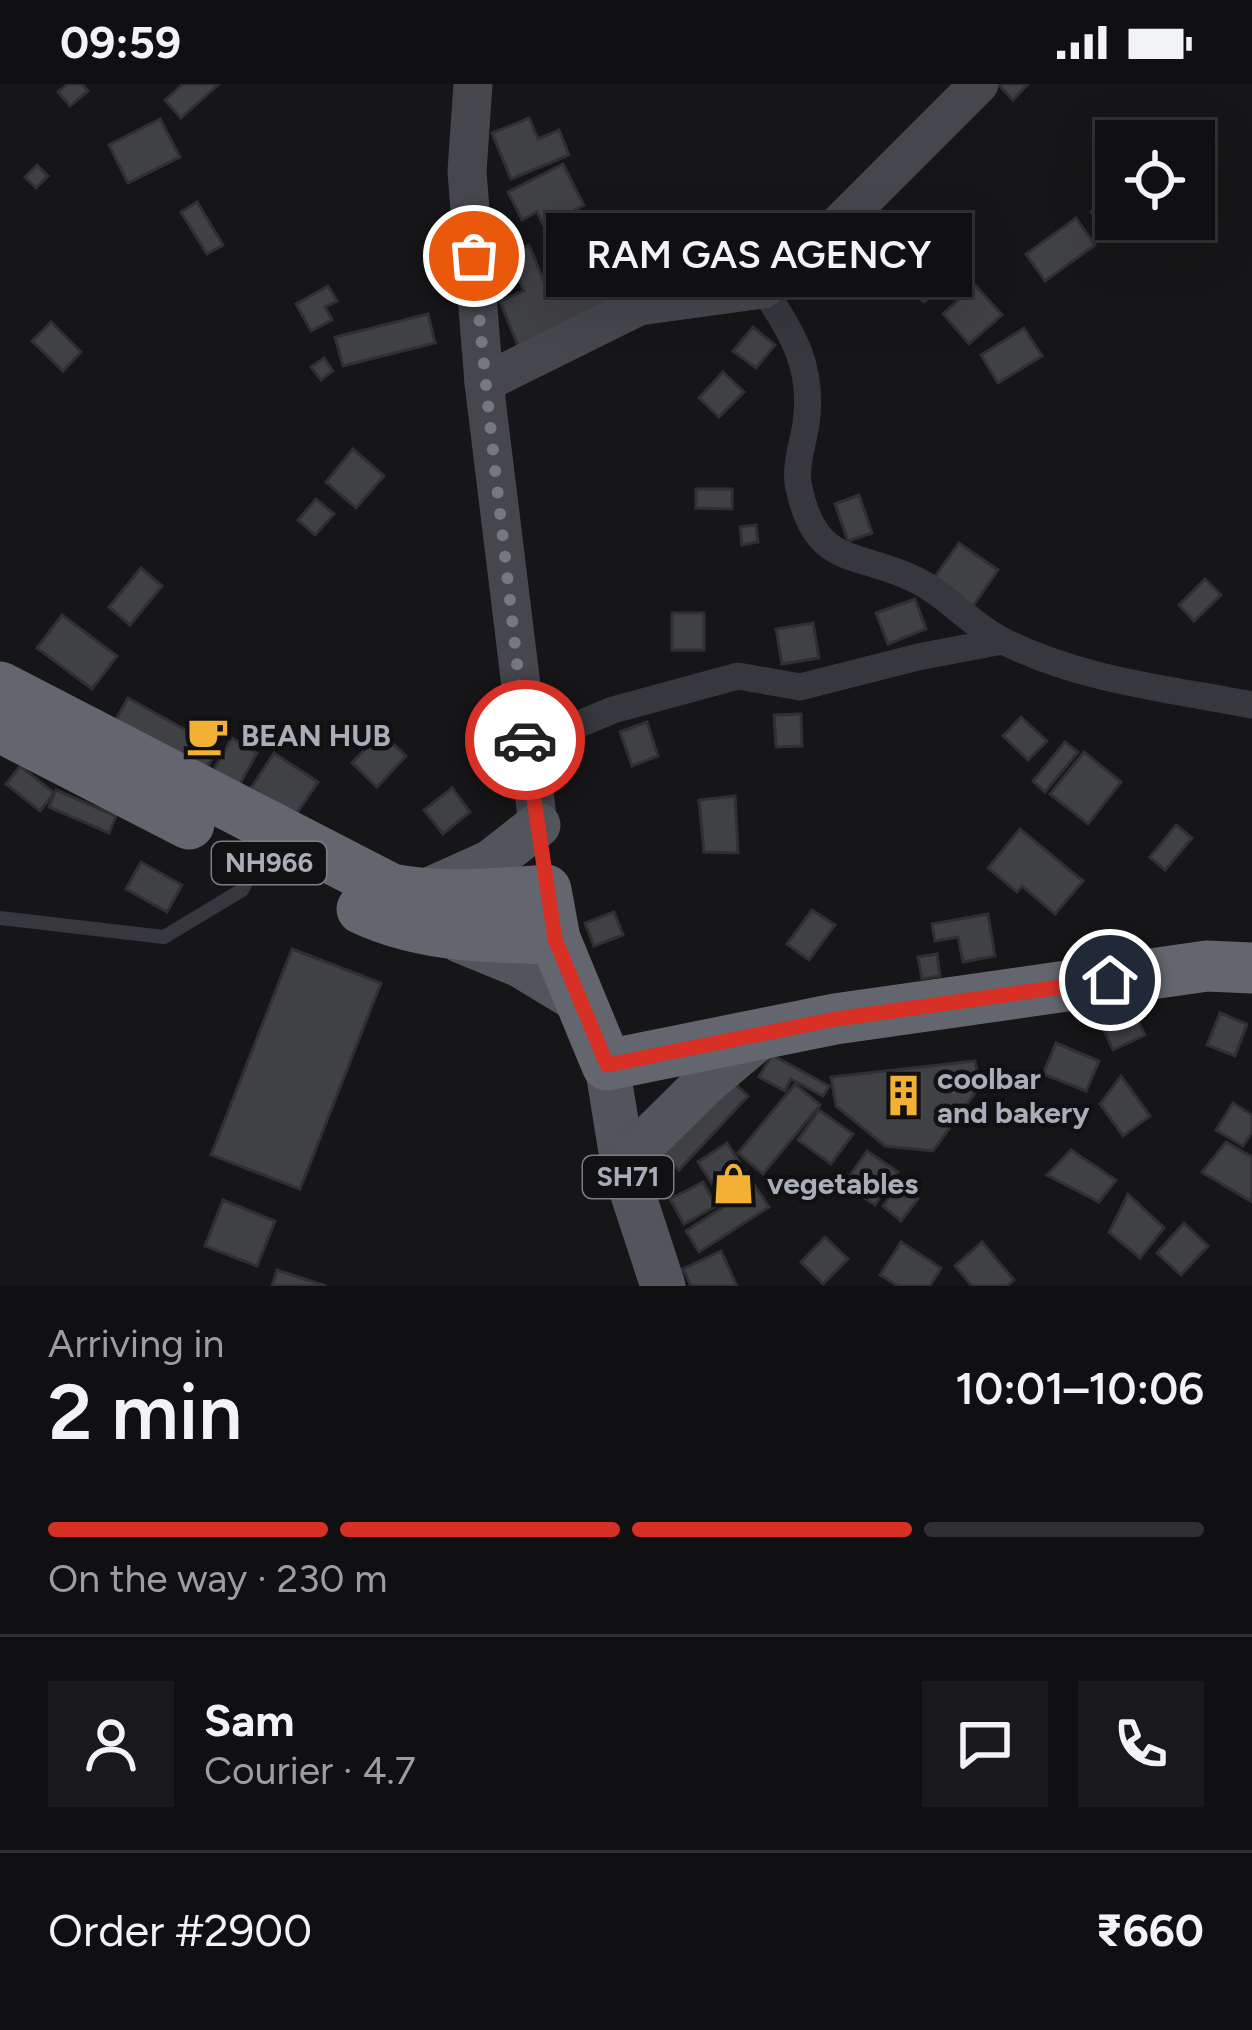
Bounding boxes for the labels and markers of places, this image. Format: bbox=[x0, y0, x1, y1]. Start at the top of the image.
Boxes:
pin bbox=[423, 205, 525, 307]
callout: RAM GAS AGENCY bbox=[546, 214, 972, 298]
cafe icon: BEAN HUB bbox=[184, 713, 230, 759]
place label: BEAN HUB bbox=[241, 717, 391, 754]
pin bbox=[1059, 929, 1161, 1031]
place label: coolbar and bakery bbox=[937, 1060, 1090, 1131]
building icon: coolbar and bakery bbox=[880, 1073, 926, 1119]
shop icon: vegetables bbox=[710, 1161, 756, 1207]
place label: vegetables bbox=[767, 1165, 918, 1202]

